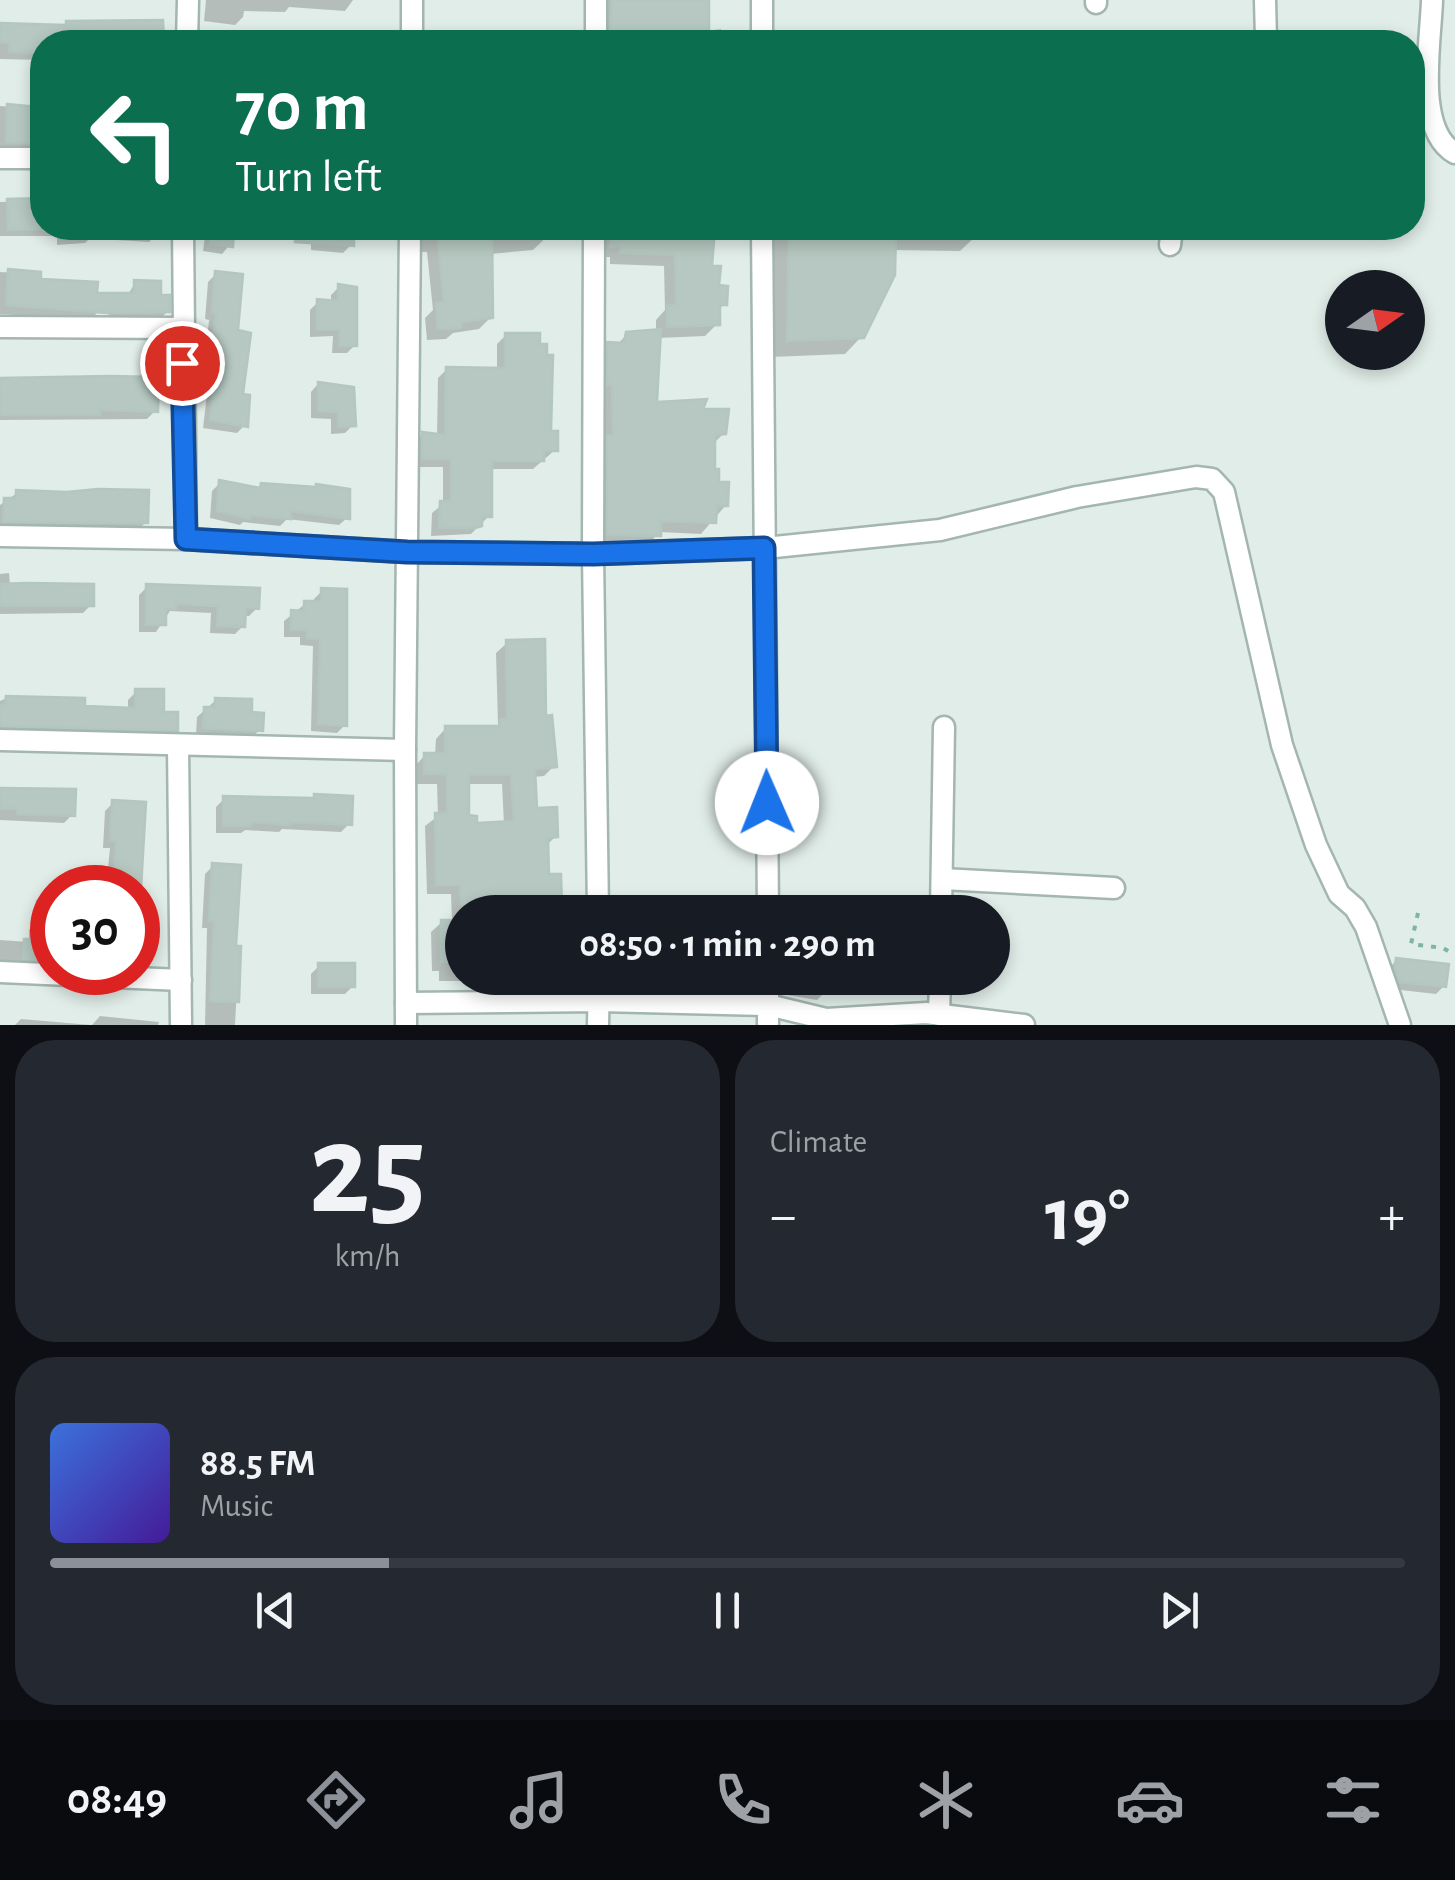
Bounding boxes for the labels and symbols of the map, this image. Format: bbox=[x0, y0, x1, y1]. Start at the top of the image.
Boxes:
north arrow bbox=[1325, 270, 1425, 370]
pin bbox=[140, 321, 225, 406]
position arrow bbox=[715, 751, 819, 855]
speed limit sign: 30 bbox=[30, 865, 160, 995]

